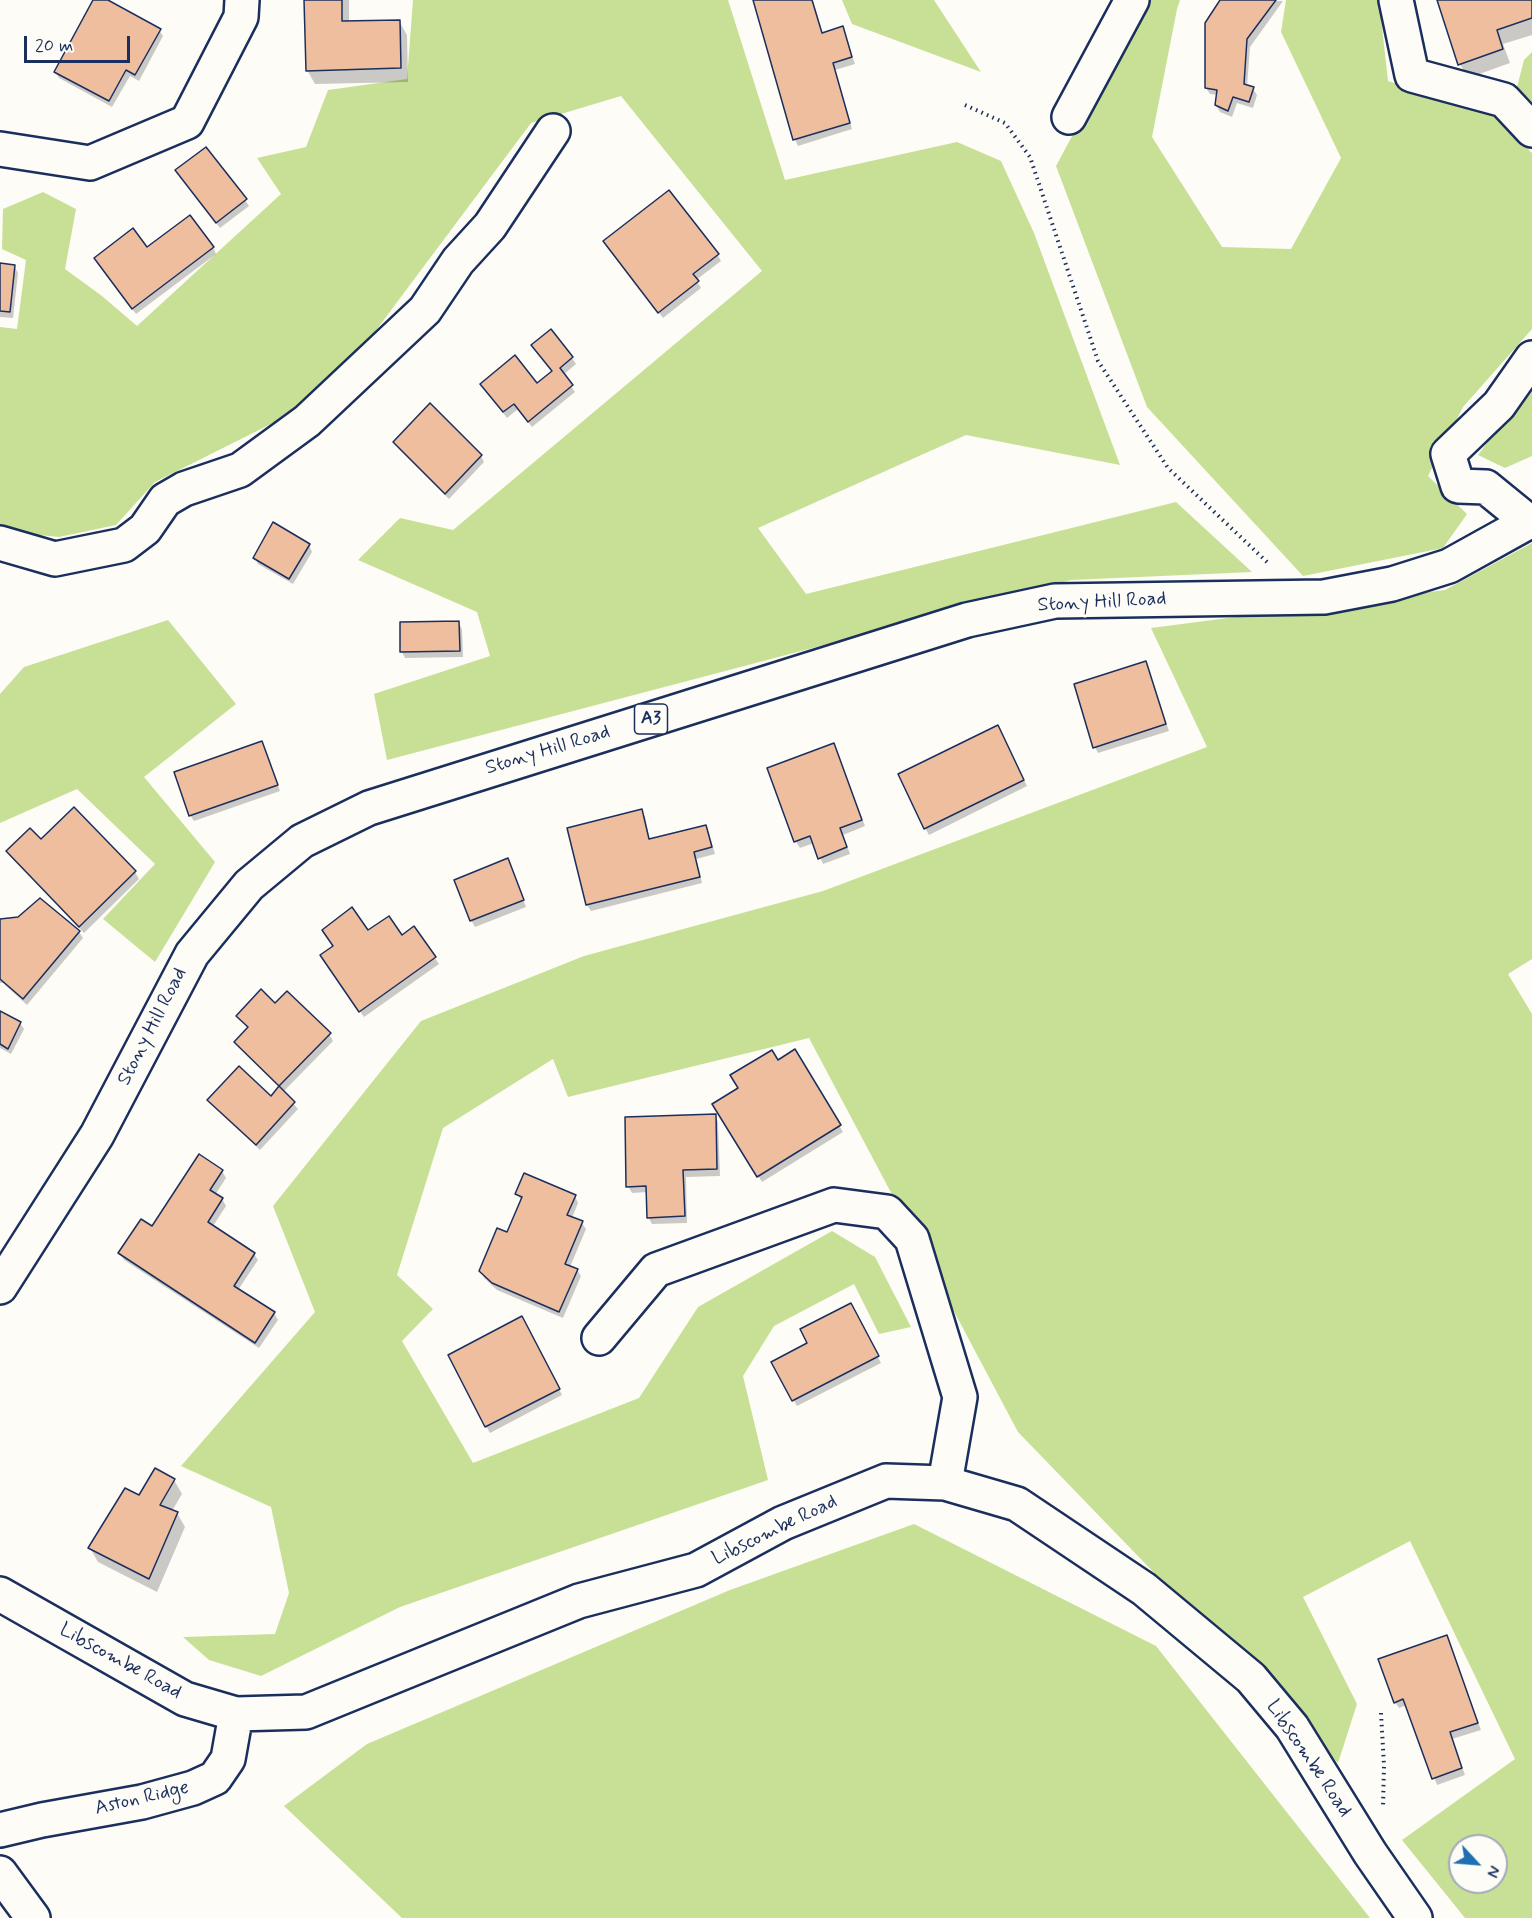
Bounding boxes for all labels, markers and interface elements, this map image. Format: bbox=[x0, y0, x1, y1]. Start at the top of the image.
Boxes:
scale bar bbox=[27, 24, 134, 62]
text: 20 m bbox=[35, 34, 73, 58]
street label: Stony Hill Road bbox=[1037, 588, 1167, 618]
road number: A3 bbox=[634, 704, 668, 734]
street label: Stony Hill Road bbox=[483, 721, 613, 781]
street label: Stony Hill Road bbox=[113, 964, 193, 1090]
street label: Libscombe Road bbox=[709, 1490, 841, 1572]
street label: Libscombe Road bbox=[55, 1619, 185, 1705]
street label: Libscombe Road bbox=[1260, 1696, 1356, 1822]
street label: Aston Ridge bbox=[93, 1777, 191, 1821]
north arrow bbox=[1448, 1834, 1508, 1894]
text: N bbox=[1481, 1862, 1505, 1881]

